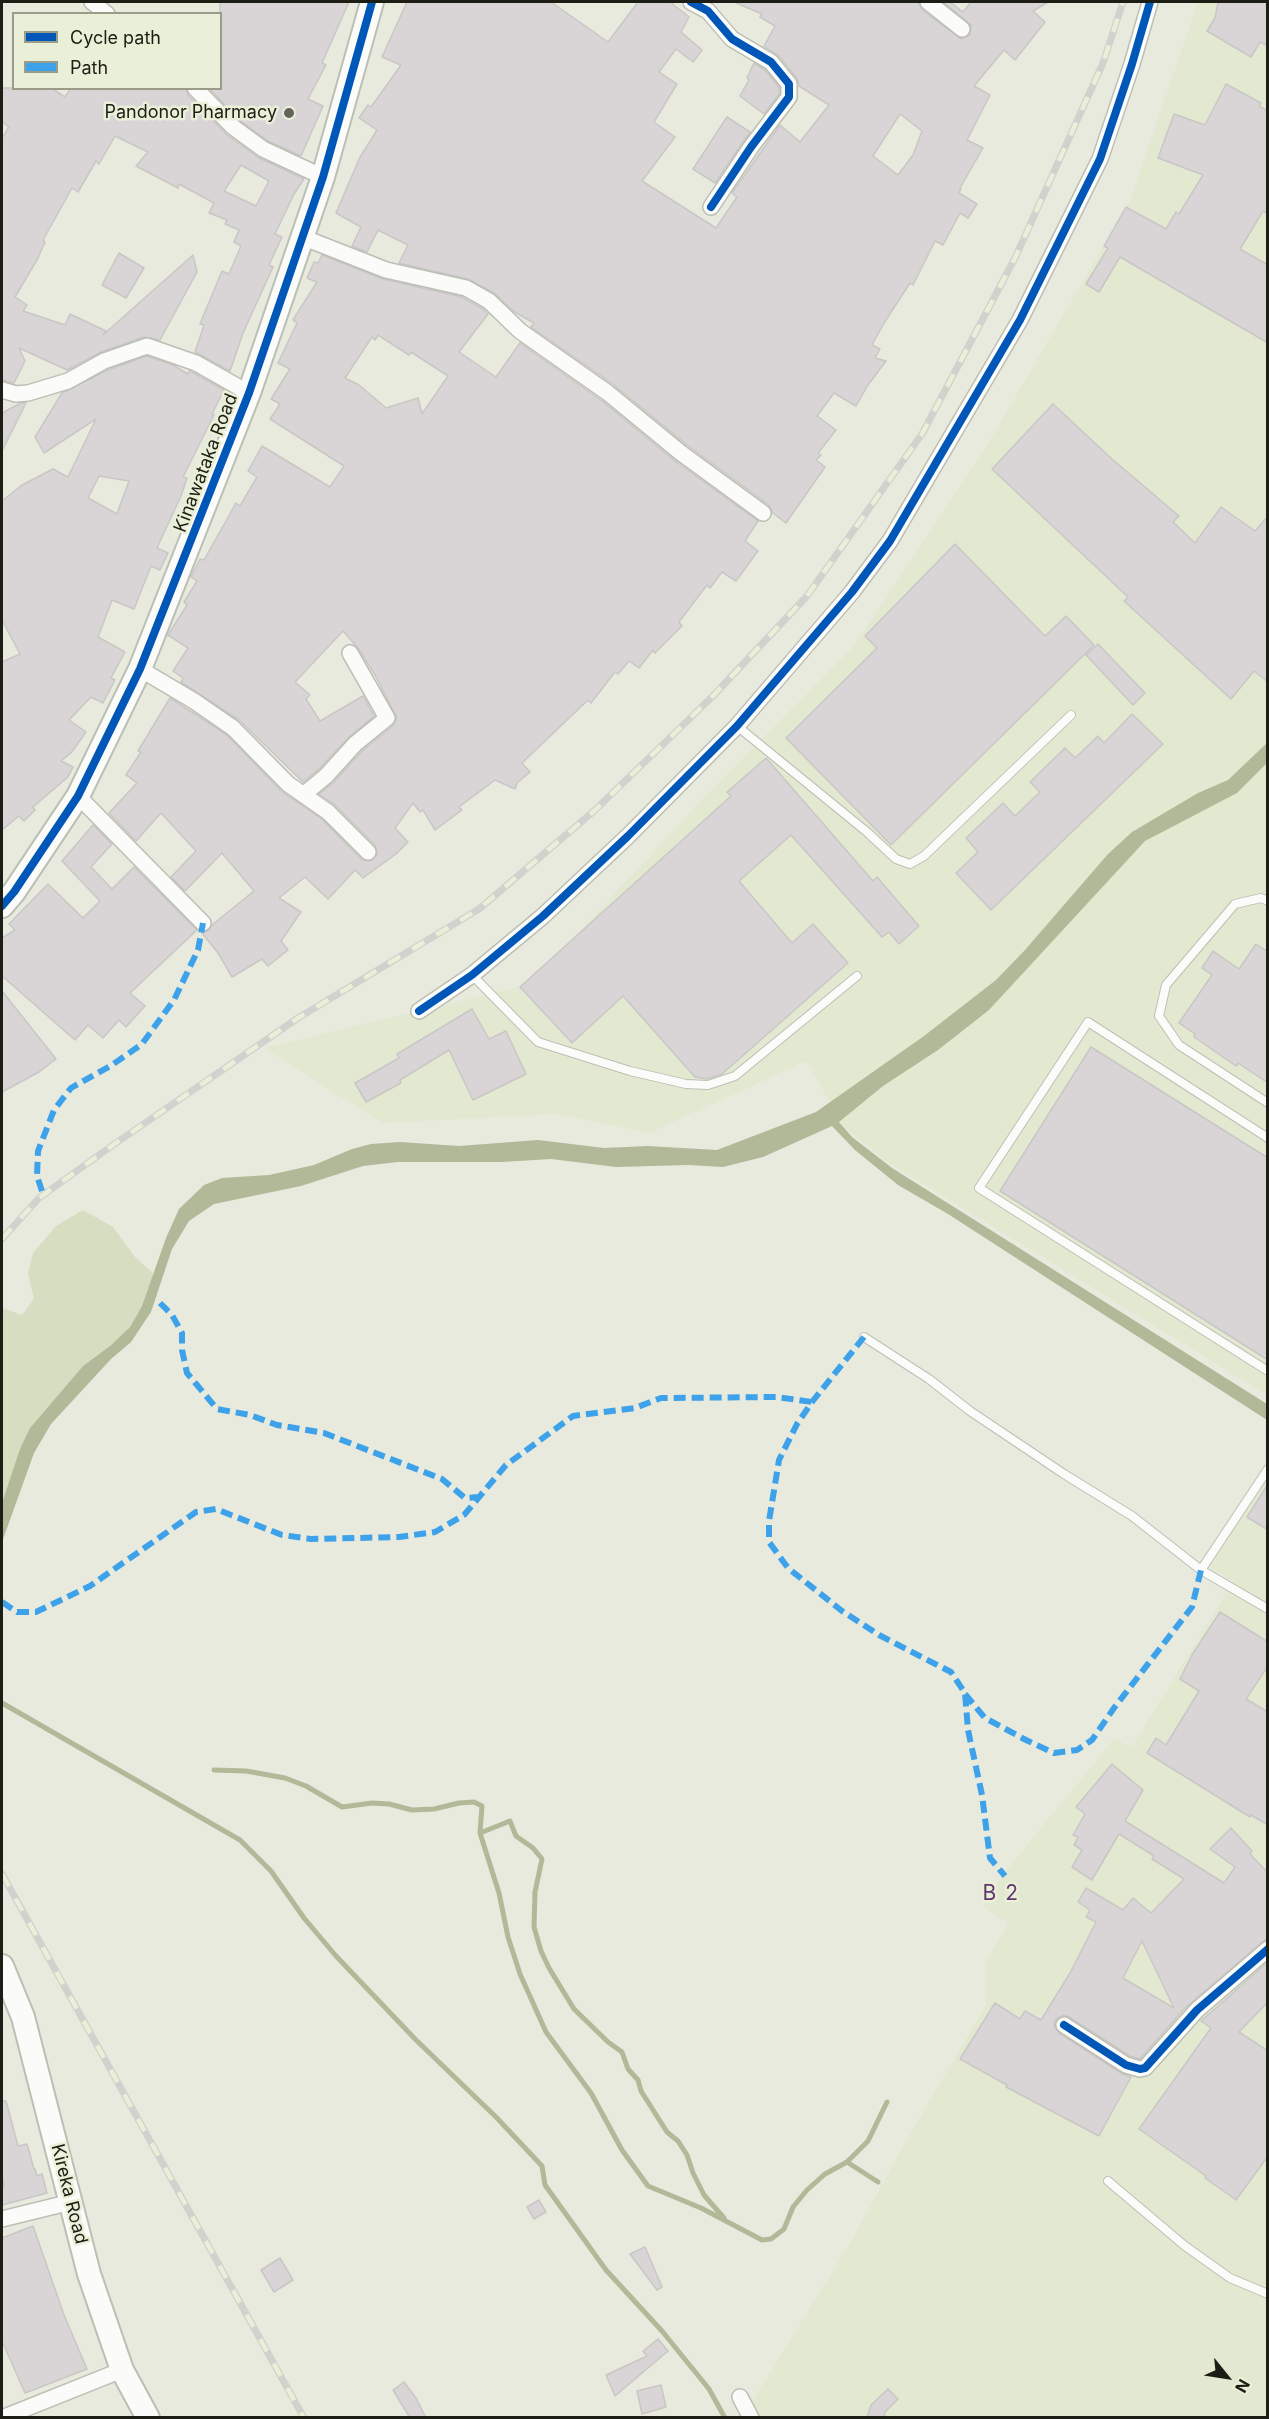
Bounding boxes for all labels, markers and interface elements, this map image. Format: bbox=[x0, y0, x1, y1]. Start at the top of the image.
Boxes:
legend bbox=[12, 12, 222, 90]
text: Cycle path bbox=[70, 27, 161, 48]
text: Path bbox=[70, 57, 108, 78]
place label: Pandonor Pharmacy bbox=[104, 102, 277, 124]
marker: Pandonor Pharmacy bbox=[282, 106, 296, 120]
street label: Kinawataka Road bbox=[170, 391, 242, 535]
district label: B 2 bbox=[983, 1881, 1019, 1907]
street label: Kireka Road bbox=[46, 2142, 92, 2246]
north arrow bbox=[1197, 2347, 1257, 2407]
text: N bbox=[1231, 2376, 1254, 2396]

